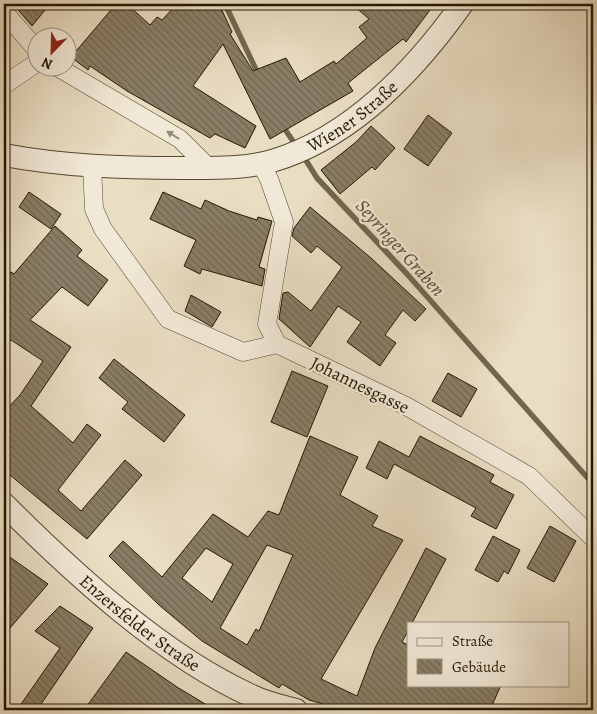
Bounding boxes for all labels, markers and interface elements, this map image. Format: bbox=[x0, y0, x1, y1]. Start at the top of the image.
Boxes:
north arrow bbox=[28, 28, 78, 78]
text: N bbox=[39, 53, 56, 74]
street label: Wiener Straße bbox=[302, 75, 403, 158]
one-way arrow bbox=[167, 130, 180, 139]
water label: Seyringer Graben bbox=[349, 194, 451, 302]
street label: Johannesgasse bbox=[307, 351, 413, 419]
street label: Enzersfelder Straße bbox=[74, 569, 205, 677]
legend bbox=[407, 622, 570, 686]
text: Straße bbox=[452, 631, 493, 651]
text: Gebäude bbox=[452, 657, 506, 677]

